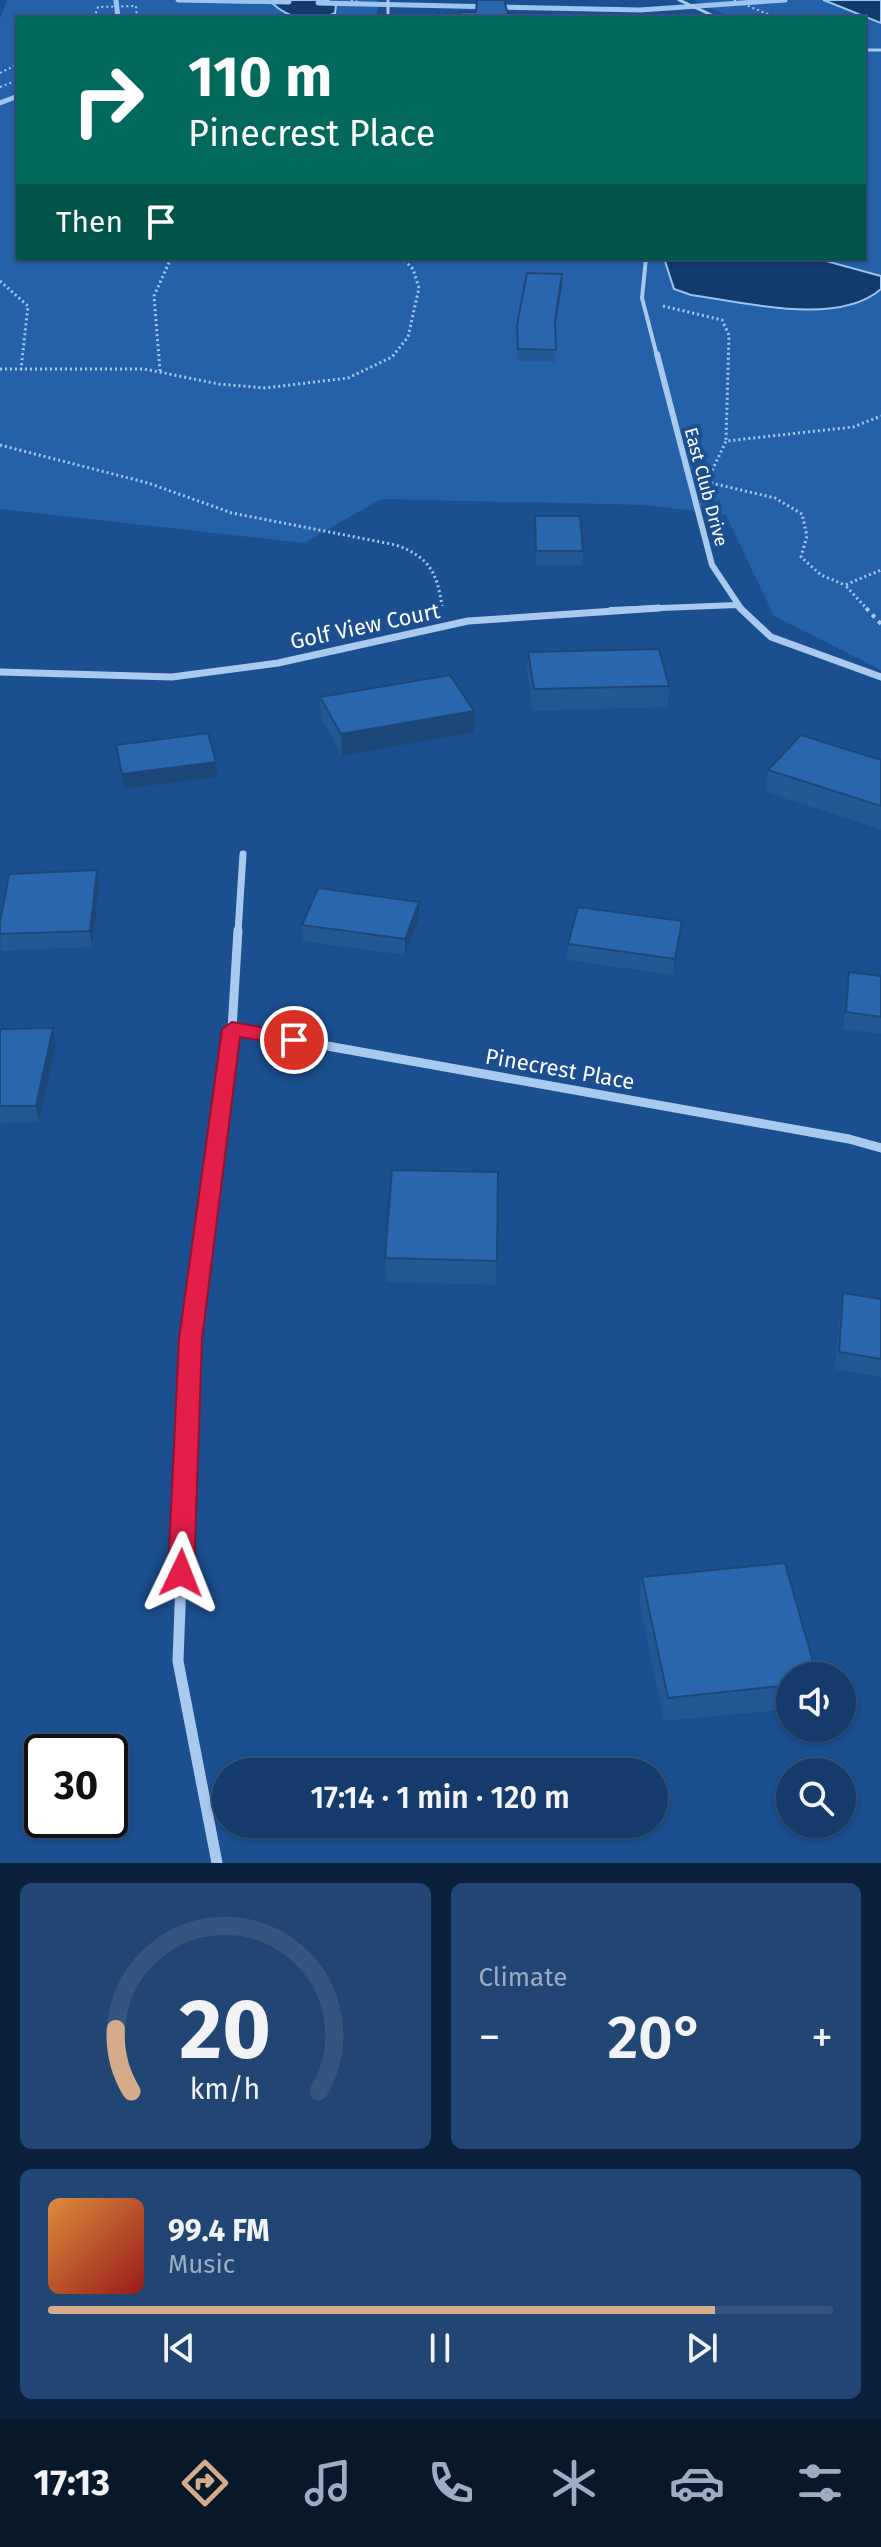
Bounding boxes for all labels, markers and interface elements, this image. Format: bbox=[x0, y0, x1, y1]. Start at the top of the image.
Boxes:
text: 110 m bbox=[188, 44, 332, 111]
icon: right bbox=[56, 48, 160, 152]
text: Pinecrest Place bbox=[188, 112, 435, 156]
icon: arrive bbox=[139, 200, 183, 244]
text: Then bbox=[56, 204, 123, 240]
street label: East Club Drive bbox=[680, 425, 732, 549]
street label: Golf View Court bbox=[288, 597, 442, 655]
pin bbox=[260, 1006, 328, 1074]
icon: arrive bbox=[272, 1018, 316, 1062]
street label: Pinecrest Place bbox=[483, 1043, 637, 1095]
position arrow bbox=[139, 1531, 223, 1615]
map controls bbox=[776, 1662, 856, 1838]
button: sound bbox=[776, 1662, 856, 1742]
speed limit sign: 30 bbox=[24, 1734, 128, 1838]
button: search bbox=[776, 1758, 856, 1838]
text: 17:14 · 1 min · 120 m bbox=[310, 1780, 570, 1816]
text: Climate bbox=[479, 1962, 567, 1993]
text: 20 bbox=[179, 1980, 271, 2080]
text: 20° bbox=[607, 2002, 704, 2074]
text: − bbox=[479, 2011, 501, 2064]
text: + bbox=[811, 2011, 833, 2064]
text: km/h bbox=[190, 2072, 261, 2107]
text: 99.4 FM bbox=[168, 2213, 270, 2249]
text: Music bbox=[168, 2249, 235, 2280]
icon: previous bbox=[157, 2326, 201, 2370]
icon: pause bbox=[418, 2326, 462, 2370]
icon: next bbox=[680, 2326, 724, 2370]
icon: directions bbox=[177, 2455, 233, 2511]
icon: music bbox=[300, 2455, 356, 2511]
icon: phone bbox=[423, 2455, 479, 2511]
icon: climate bbox=[546, 2455, 602, 2511]
icon: car bbox=[669, 2455, 725, 2511]
icon: filters bbox=[792, 2455, 848, 2511]
text: 17:13 bbox=[33, 2461, 110, 2505]

